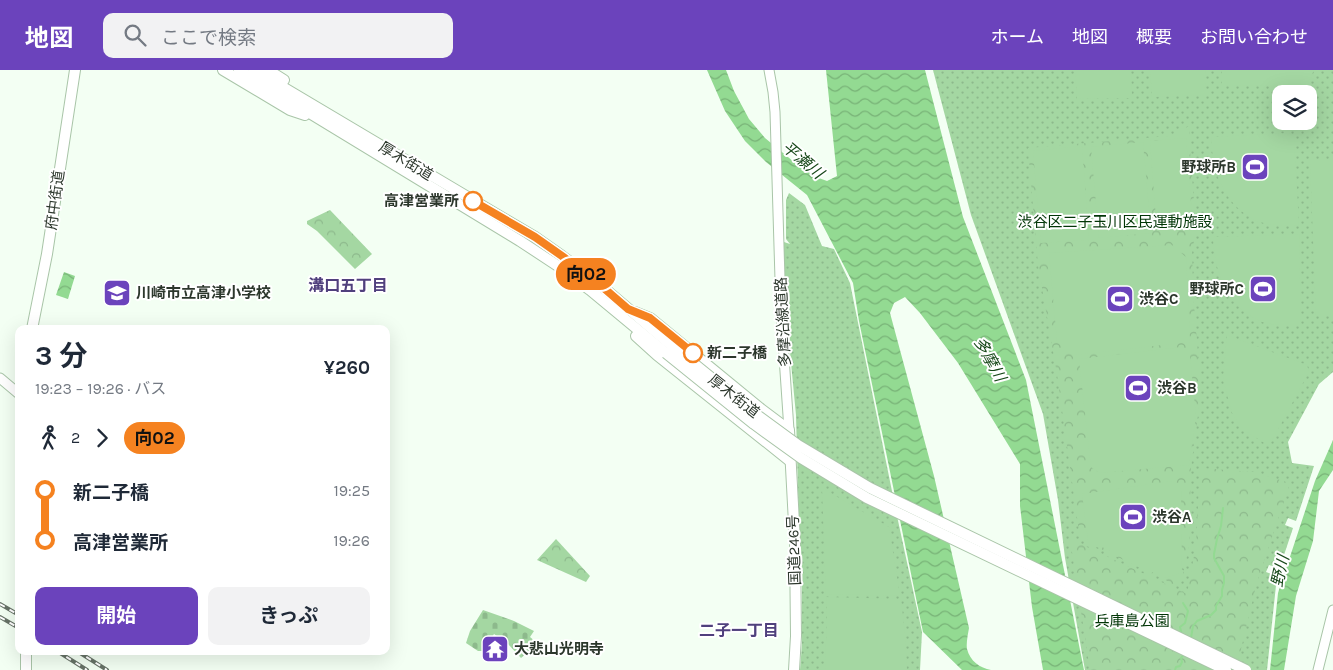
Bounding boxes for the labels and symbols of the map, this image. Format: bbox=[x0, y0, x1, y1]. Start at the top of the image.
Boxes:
water label: 平瀬川 bbox=[779, 137, 829, 184]
street label: 厚木街道 bbox=[376, 138, 436, 184]
sports icon: 野球所B bbox=[1240, 152, 1270, 182]
place label: 野球所B bbox=[1181, 158, 1236, 176]
street label: 府中街道 bbox=[42, 169, 68, 231]
marker: 高津営業所 bbox=[463, 191, 483, 211]
place label: 高津営業所 bbox=[384, 192, 459, 210]
park label: 渋谷区二子玉川区民運動施設 bbox=[1017, 213, 1213, 231]
line badge: 向02 bbox=[557, 258, 615, 290]
sports icon: 野球所C bbox=[1248, 274, 1278, 304]
district label: 溝口五丁目 bbox=[308, 276, 388, 295]
street label: 多摩沿線道路 bbox=[772, 277, 794, 367]
school or university icon: 川崎市立高津小学校 bbox=[102, 278, 132, 308]
place label: 野球所C bbox=[1189, 280, 1244, 298]
place label: 川崎市立高津小学校 bbox=[136, 284, 271, 302]
sports icon: 渋谷C bbox=[1105, 284, 1135, 314]
place label: 渋谷C bbox=[1139, 290, 1179, 308]
water label: 多摩川 bbox=[970, 333, 1011, 386]
marker: 新二子橋 bbox=[683, 343, 703, 363]
place label: 新二子橋 bbox=[707, 344, 768, 362]
street label: 厚木街道 bbox=[705, 370, 763, 422]
sports icon: 渋谷B bbox=[1123, 373, 1153, 403]
place label: 渋谷B bbox=[1157, 379, 1197, 397]
sports icon: 渋谷A bbox=[1118, 502, 1148, 532]
place label: 渋谷A bbox=[1152, 508, 1192, 526]
street label: 国道246号 bbox=[784, 514, 804, 586]
water label: 野川 bbox=[1267, 551, 1293, 589]
park label: 兵庫島公園 bbox=[1094, 612, 1170, 630]
district label: 二子一丁目 bbox=[699, 621, 779, 640]
temple icon: 大悲山光明寺 bbox=[480, 634, 510, 664]
place label: 大悲山光明寺 bbox=[514, 640, 604, 658]

